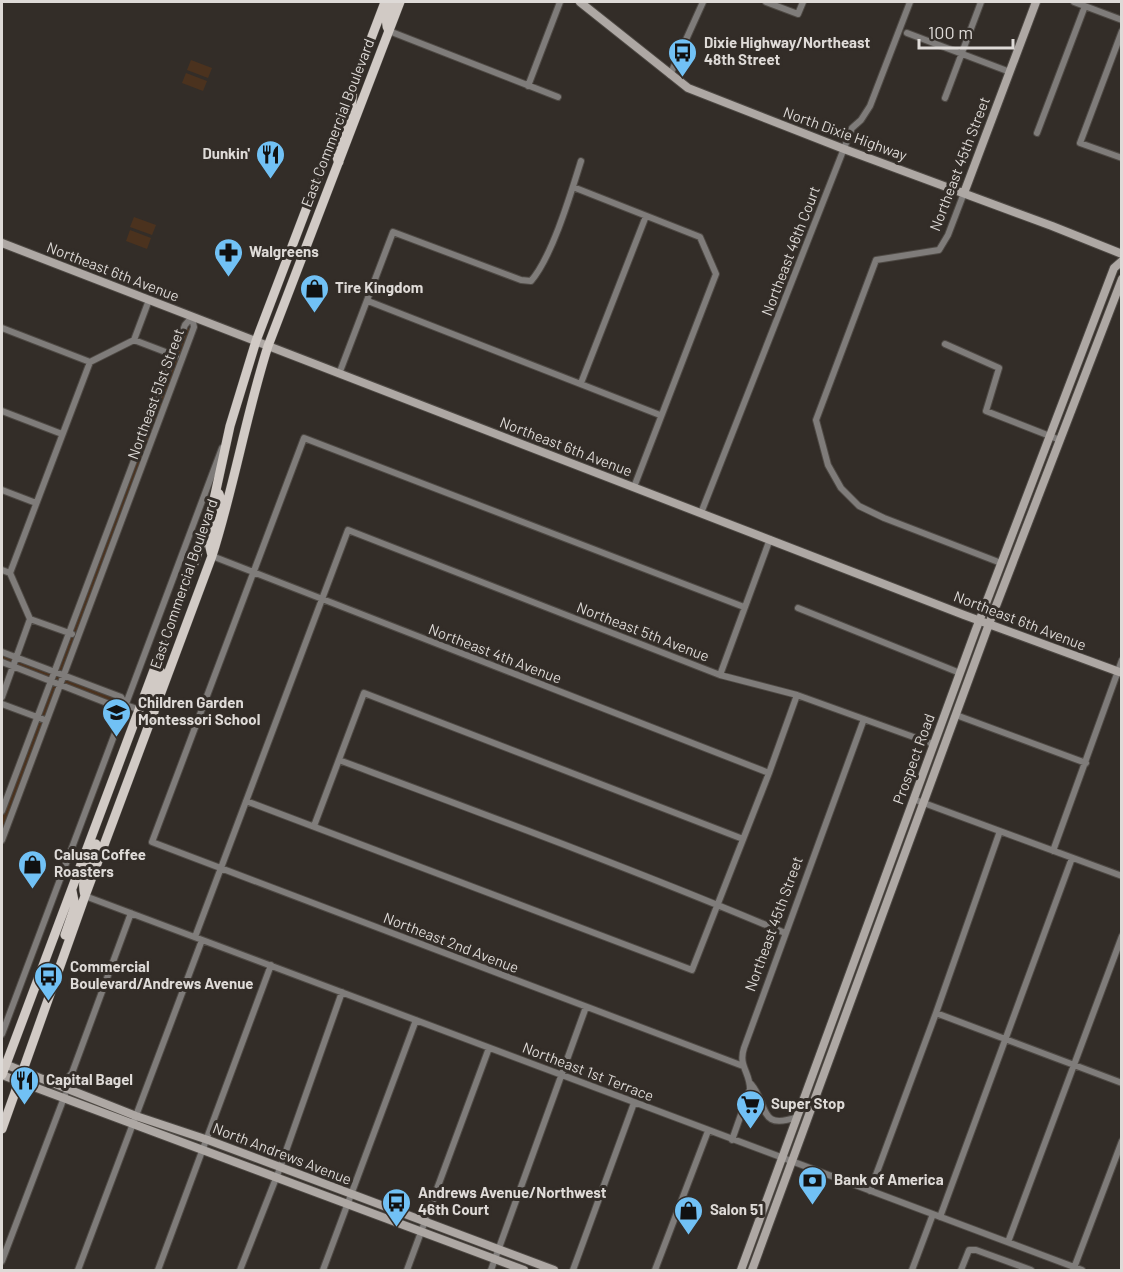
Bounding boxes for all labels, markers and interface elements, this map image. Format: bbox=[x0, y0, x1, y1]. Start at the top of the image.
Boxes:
scale bar bbox=[919, 12, 1014, 50]
text: 100 m bbox=[928, 21, 973, 43]
place label: Dixie Highway/Northeast 48th Street bbox=[704, 33, 870, 68]
street label: East Commercial Boulevard bbox=[297, 36, 377, 209]
bus stop icon: Dixie Highway/Northeast 48th Street bbox=[667, 36, 699, 78]
street label: Northeast 45th Street bbox=[925, 94, 993, 233]
street label: North Dixie Highway bbox=[781, 102, 910, 164]
restaurant icon: Dunkin' bbox=[255, 138, 287, 180]
place label: Dunkin' bbox=[203, 144, 250, 162]
street label: Northeast 46th Court bbox=[757, 183, 823, 318]
pharmacy icon: Walgreens bbox=[212, 236, 244, 278]
street label: Northeast 6th Avenue bbox=[44, 237, 182, 305]
place label: Walgreens bbox=[249, 242, 319, 260]
shop icon: Tire Kingdom bbox=[298, 272, 330, 314]
place label: Tire Kingdom bbox=[335, 278, 423, 296]
street label: Northeast 51st Street bbox=[123, 326, 187, 461]
street label: Northeast 6th Avenue bbox=[497, 412, 635, 480]
street label: East Commercial Boulevard bbox=[145, 496, 221, 671]
street label: Northeast 6th Avenue bbox=[951, 586, 1089, 654]
street label: Northeast 5th Avenue bbox=[574, 597, 712, 665]
street label: Northeast 4th Avenue bbox=[426, 619, 564, 687]
place label: Children Garden Montessori School bbox=[138, 693, 260, 728]
school or university icon: Children Garden Montessori School bbox=[101, 696, 133, 738]
street label: Prospect Road bbox=[888, 711, 938, 806]
place label: Calusa Coffee Roasters bbox=[54, 845, 146, 880]
shop icon: Calusa Coffee Roasters bbox=[17, 848, 49, 890]
street label: Northeast 45th Street bbox=[740, 854, 806, 994]
street label: Northeast 2nd Avenue bbox=[381, 908, 522, 976]
place label: Commercial Boulevard/Andrews Avenue bbox=[70, 957, 254, 992]
bus stop icon: Commercial Boulevard/Andrews Avenue bbox=[33, 960, 65, 1002]
street label: Northeast 1st Terrace bbox=[520, 1038, 657, 1104]
restaurant icon: Capital Bagel bbox=[9, 1064, 41, 1106]
place label: Capital Bagel bbox=[46, 1070, 133, 1088]
supermarket icon: Super Stop bbox=[734, 1088, 766, 1130]
place label: Super Stop bbox=[771, 1094, 845, 1112]
street label: North Andrews Avenue bbox=[210, 1118, 354, 1188]
bank icon: Bank of America bbox=[797, 1164, 829, 1206]
place label: Bank of America bbox=[834, 1170, 944, 1188]
place label: Andrews Avenue/Northwest 46th Court bbox=[418, 1183, 607, 1218]
bus stop icon: Andrews Avenue/Northwest 46th Court bbox=[381, 1186, 413, 1228]
shop icon: Salon 51 bbox=[673, 1194, 705, 1236]
place label: Salon 51 bbox=[710, 1200, 763, 1218]

